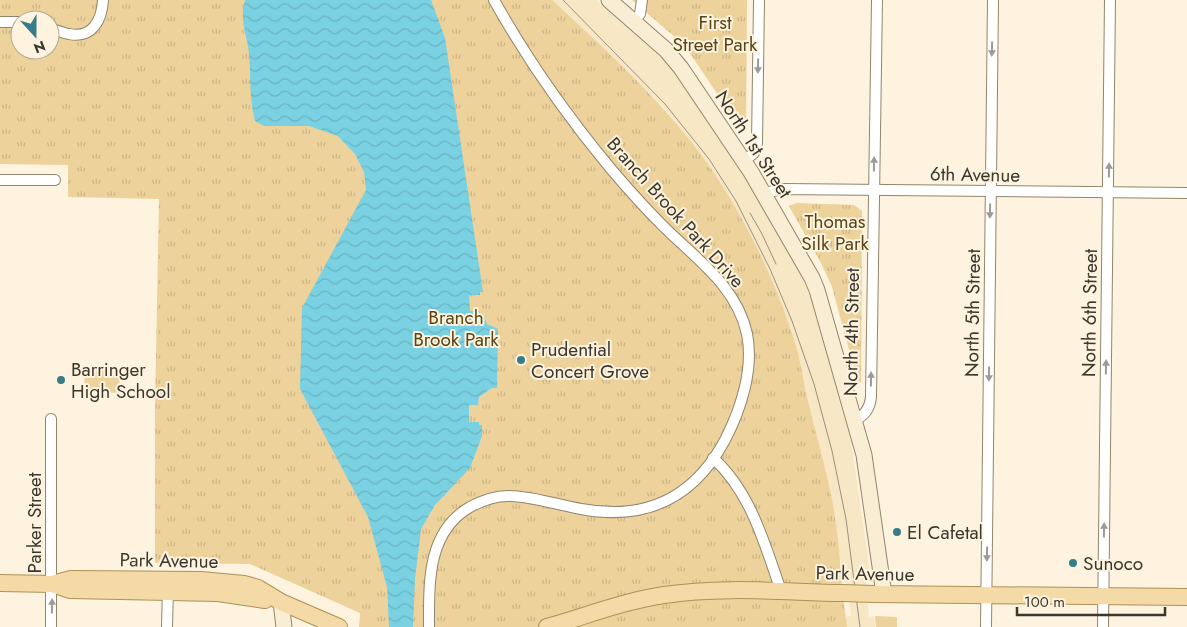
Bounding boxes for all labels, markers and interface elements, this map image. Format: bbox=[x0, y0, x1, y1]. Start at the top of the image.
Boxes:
park label: First Street Park bbox=[673, 9, 758, 58]
north arrow bbox=[10, 10, 60, 60]
text: N bbox=[31, 36, 48, 58]
one-way arrow bbox=[988, 41, 996, 57]
one-way arrow bbox=[754, 58, 762, 74]
street label: North 1st Street bbox=[709, 85, 799, 204]
street label: Branch Brook Park Drive bbox=[601, 131, 751, 294]
one-way arrow bbox=[870, 156, 878, 172]
street label: 6th Avenue bbox=[930, 160, 1021, 189]
one-way arrow bbox=[1105, 162, 1113, 178]
one-way arrow bbox=[986, 203, 994, 219]
park label: Thomas Silk Park bbox=[801, 208, 869, 257]
street label: North 5th Street bbox=[958, 248, 987, 377]
street label: North 6th Street bbox=[1075, 248, 1104, 377]
street label: North 4th Street bbox=[837, 267, 866, 396]
park label: Branch Brook Park bbox=[413, 304, 499, 353]
place label: Prudential Concert Grove bbox=[531, 336, 649, 385]
marker: Prudential Concert Grove bbox=[515, 354, 527, 366]
place label: Barringer High School bbox=[71, 356, 171, 405]
one-way arrow bbox=[1102, 359, 1110, 375]
one-way arrow bbox=[985, 366, 993, 382]
one-way arrow bbox=[867, 371, 875, 387]
marker: Barringer High School bbox=[55, 374, 67, 386]
street label: Parker Street bbox=[21, 472, 48, 573]
place label: El Cafetal bbox=[907, 519, 983, 546]
one-way arrow bbox=[1100, 521, 1108, 537]
marker: El Cafetal bbox=[891, 526, 903, 538]
street label: Park Avenue bbox=[119, 546, 219, 575]
one-way arrow bbox=[983, 546, 991, 562]
place label: Sunoco bbox=[1083, 550, 1143, 577]
marker: Sunoco bbox=[1067, 557, 1079, 569]
street label: Park Avenue bbox=[815, 559, 915, 588]
scale bar bbox=[1017, 584, 1164, 616]
text: 100 m bbox=[1024, 591, 1065, 613]
one-way arrow bbox=[48, 597, 56, 613]

